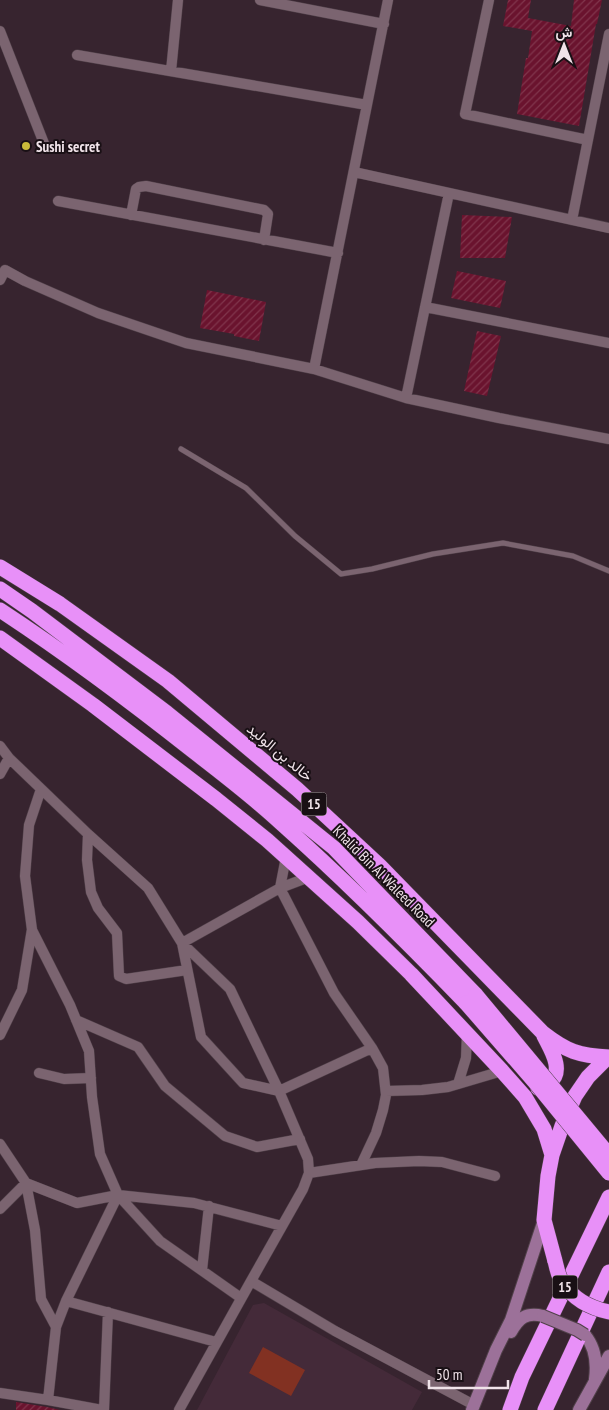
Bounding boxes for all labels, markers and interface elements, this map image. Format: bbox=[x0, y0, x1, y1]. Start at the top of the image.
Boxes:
north arrow bbox=[539, 20, 589, 70]
text: ش bbox=[556, 23, 573, 41]
place label: Sushi secret bbox=[36, 137, 100, 156]
marker: Sushi secret bbox=[20, 140, 32, 152]
street label: خالد بن الوليد bbox=[243, 719, 317, 786]
road number: 15 bbox=[302, 792, 326, 816]
street label: Khalid Bin Al Waleed Road bbox=[329, 821, 439, 931]
road number: 15 bbox=[552, 1275, 578, 1298]
scale bar bbox=[429, 1358, 508, 1390]
text: 50 m bbox=[436, 1365, 462, 1384]

